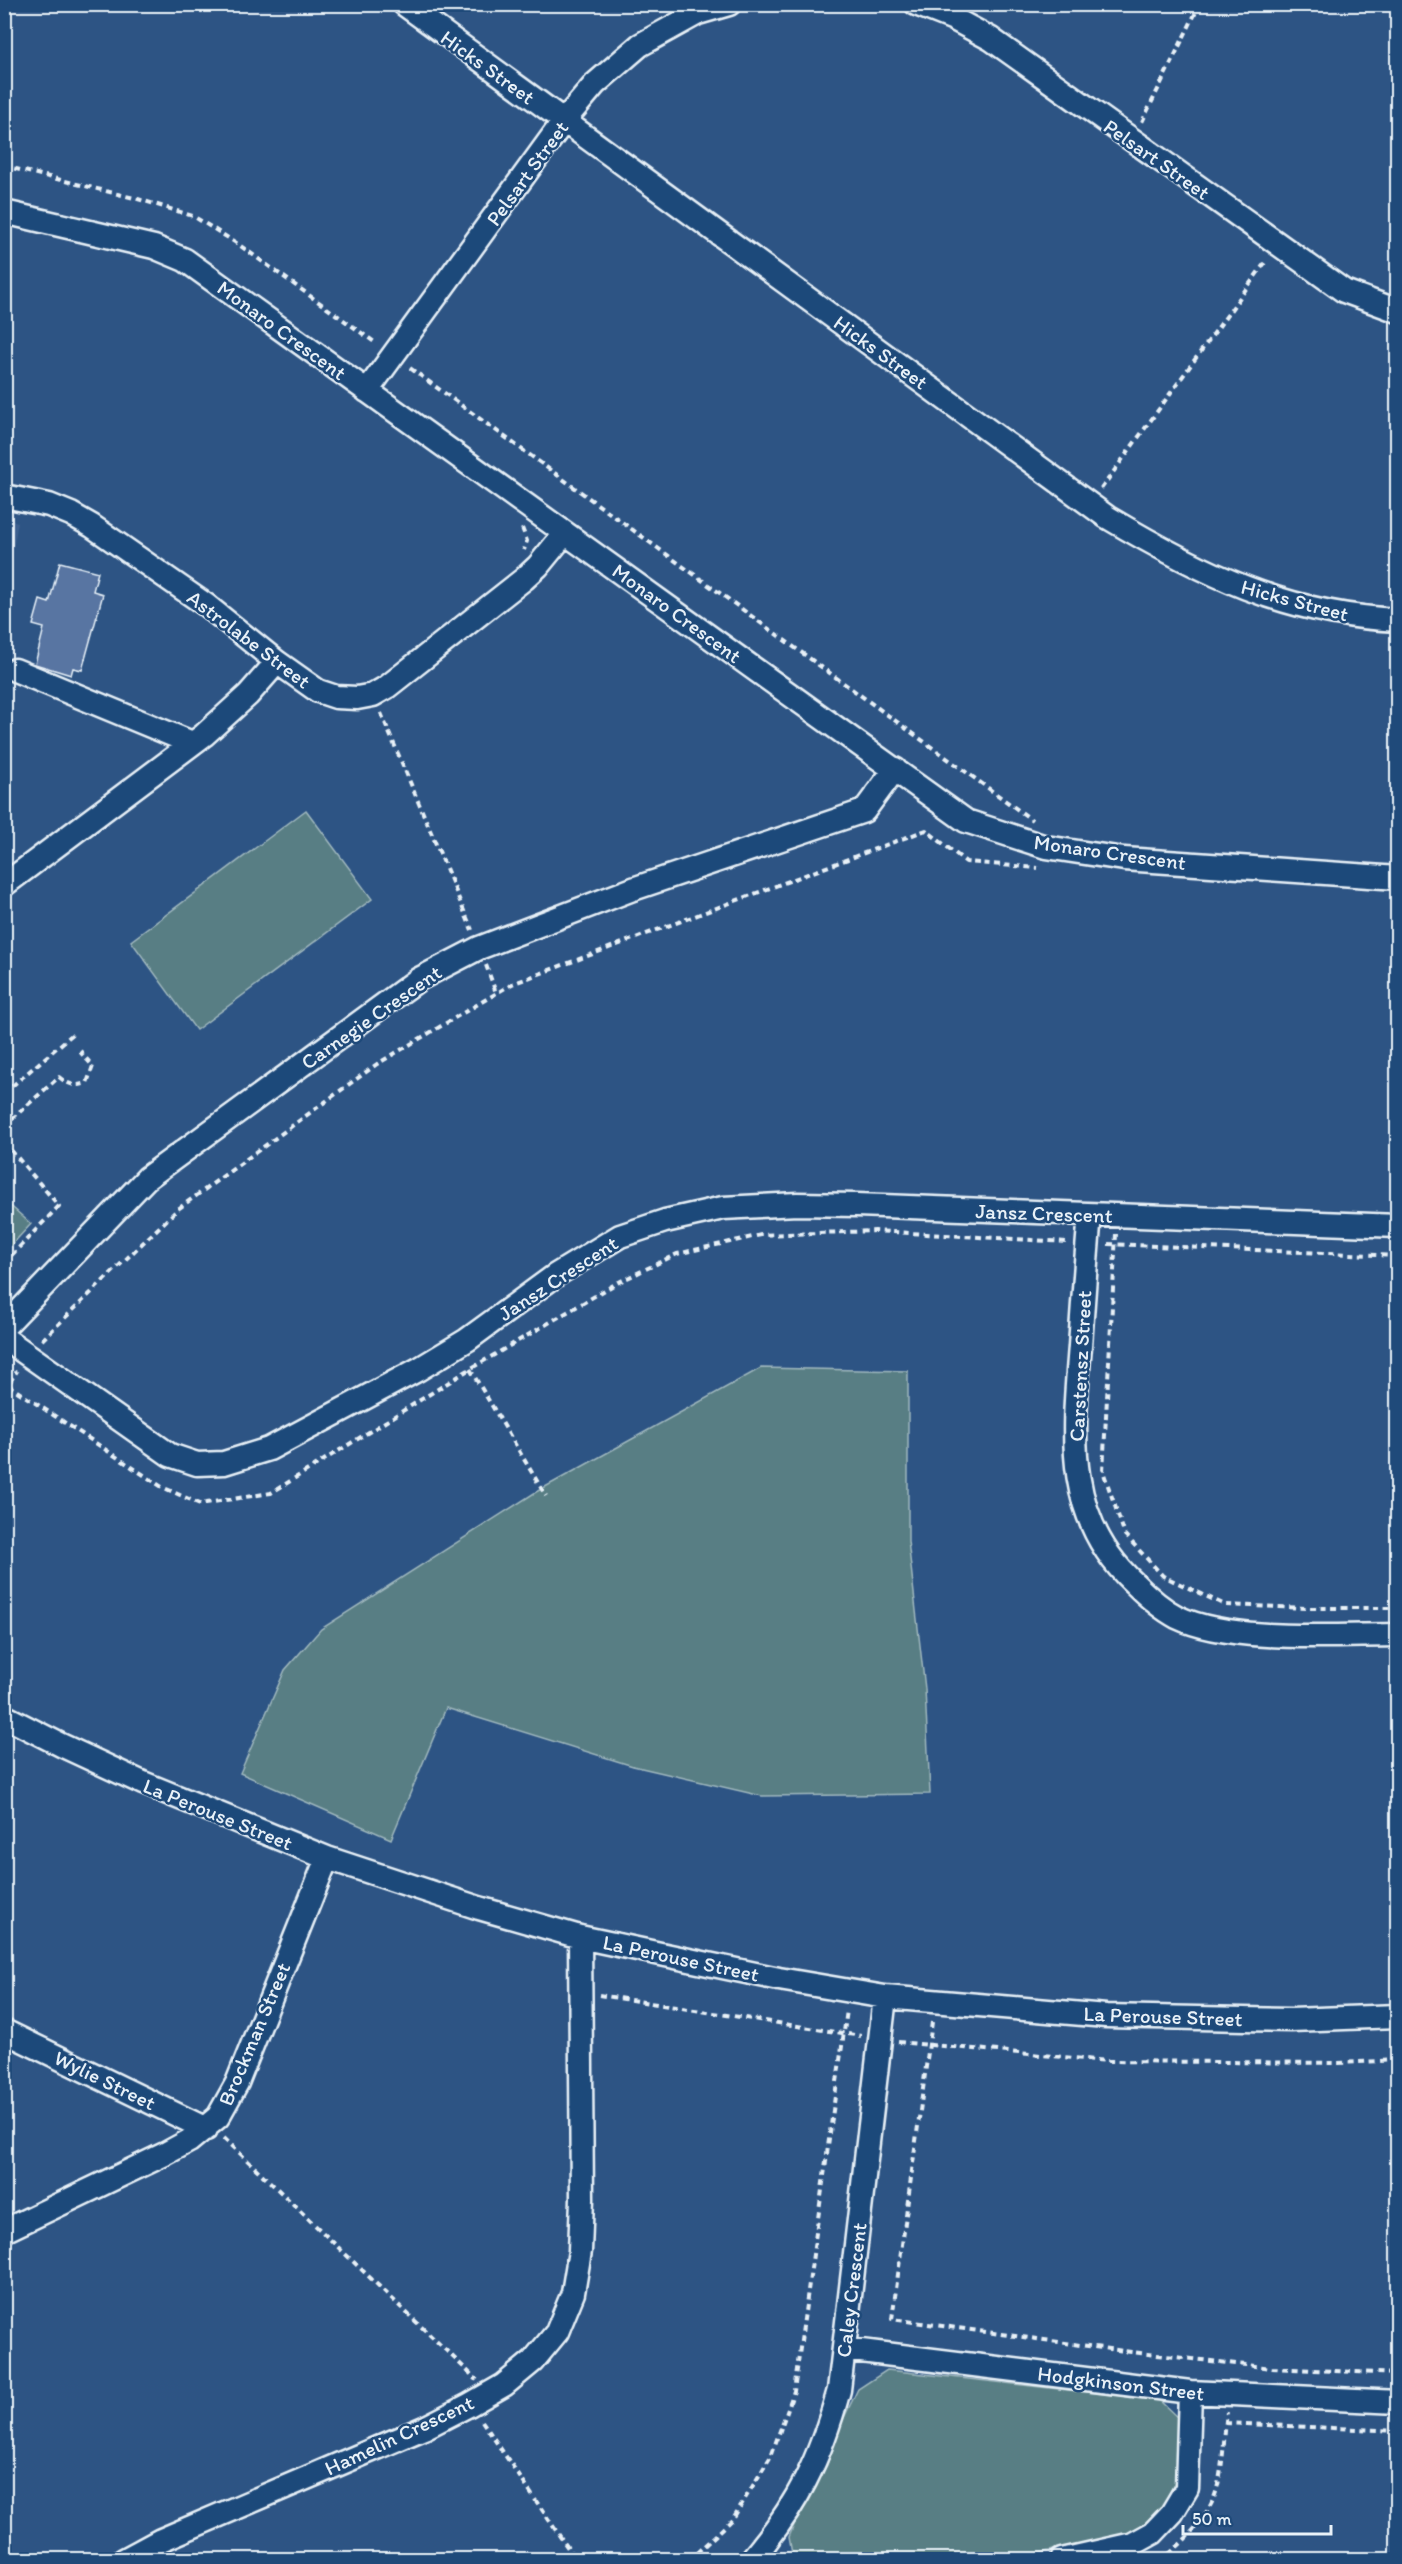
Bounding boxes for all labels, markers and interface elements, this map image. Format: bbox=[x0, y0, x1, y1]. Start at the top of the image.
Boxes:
street label: Hicks Street bbox=[436, 25, 540, 110]
street label: Pelsart Street bbox=[1099, 113, 1215, 205]
street label: Pelsart Street bbox=[480, 115, 574, 230]
street label: Monaro Crescent bbox=[213, 275, 351, 385]
street label: Hicks Street bbox=[829, 310, 933, 395]
street label: Monaro Crescent bbox=[608, 558, 746, 668]
street label: Hicks Street bbox=[1239, 574, 1352, 626]
street label: Astrolabe Street bbox=[183, 585, 316, 693]
street label: Monaro Crescent bbox=[1032, 829, 1188, 875]
street label: Carnegie Crescent bbox=[296, 959, 446, 1075]
street label: Jansz Crescent bbox=[975, 1198, 1113, 1228]
street label: Jansz Crescent bbox=[494, 1230, 622, 1326]
street label: Carstensz Street bbox=[1064, 1290, 1096, 1442]
street label: La Perouse Street bbox=[140, 1773, 296, 1855]
street label: La Perouse Street bbox=[601, 1929, 761, 1987]
street label: Brockman Street bbox=[213, 1959, 295, 2109]
street label: La Perouse Street bbox=[1083, 2001, 1243, 2031]
street label: Wylie Street bbox=[50, 2045, 160, 2115]
street label: Caley Crescent bbox=[830, 2221, 872, 2359]
street label: Hodgkinson Street bbox=[1036, 2360, 1206, 2406]
street label: Hamelin Crescent bbox=[320, 2389, 478, 2480]
scale bar bbox=[1183, 2498, 1332, 2536]
text: 50 m bbox=[1192, 2508, 1232, 2530]

